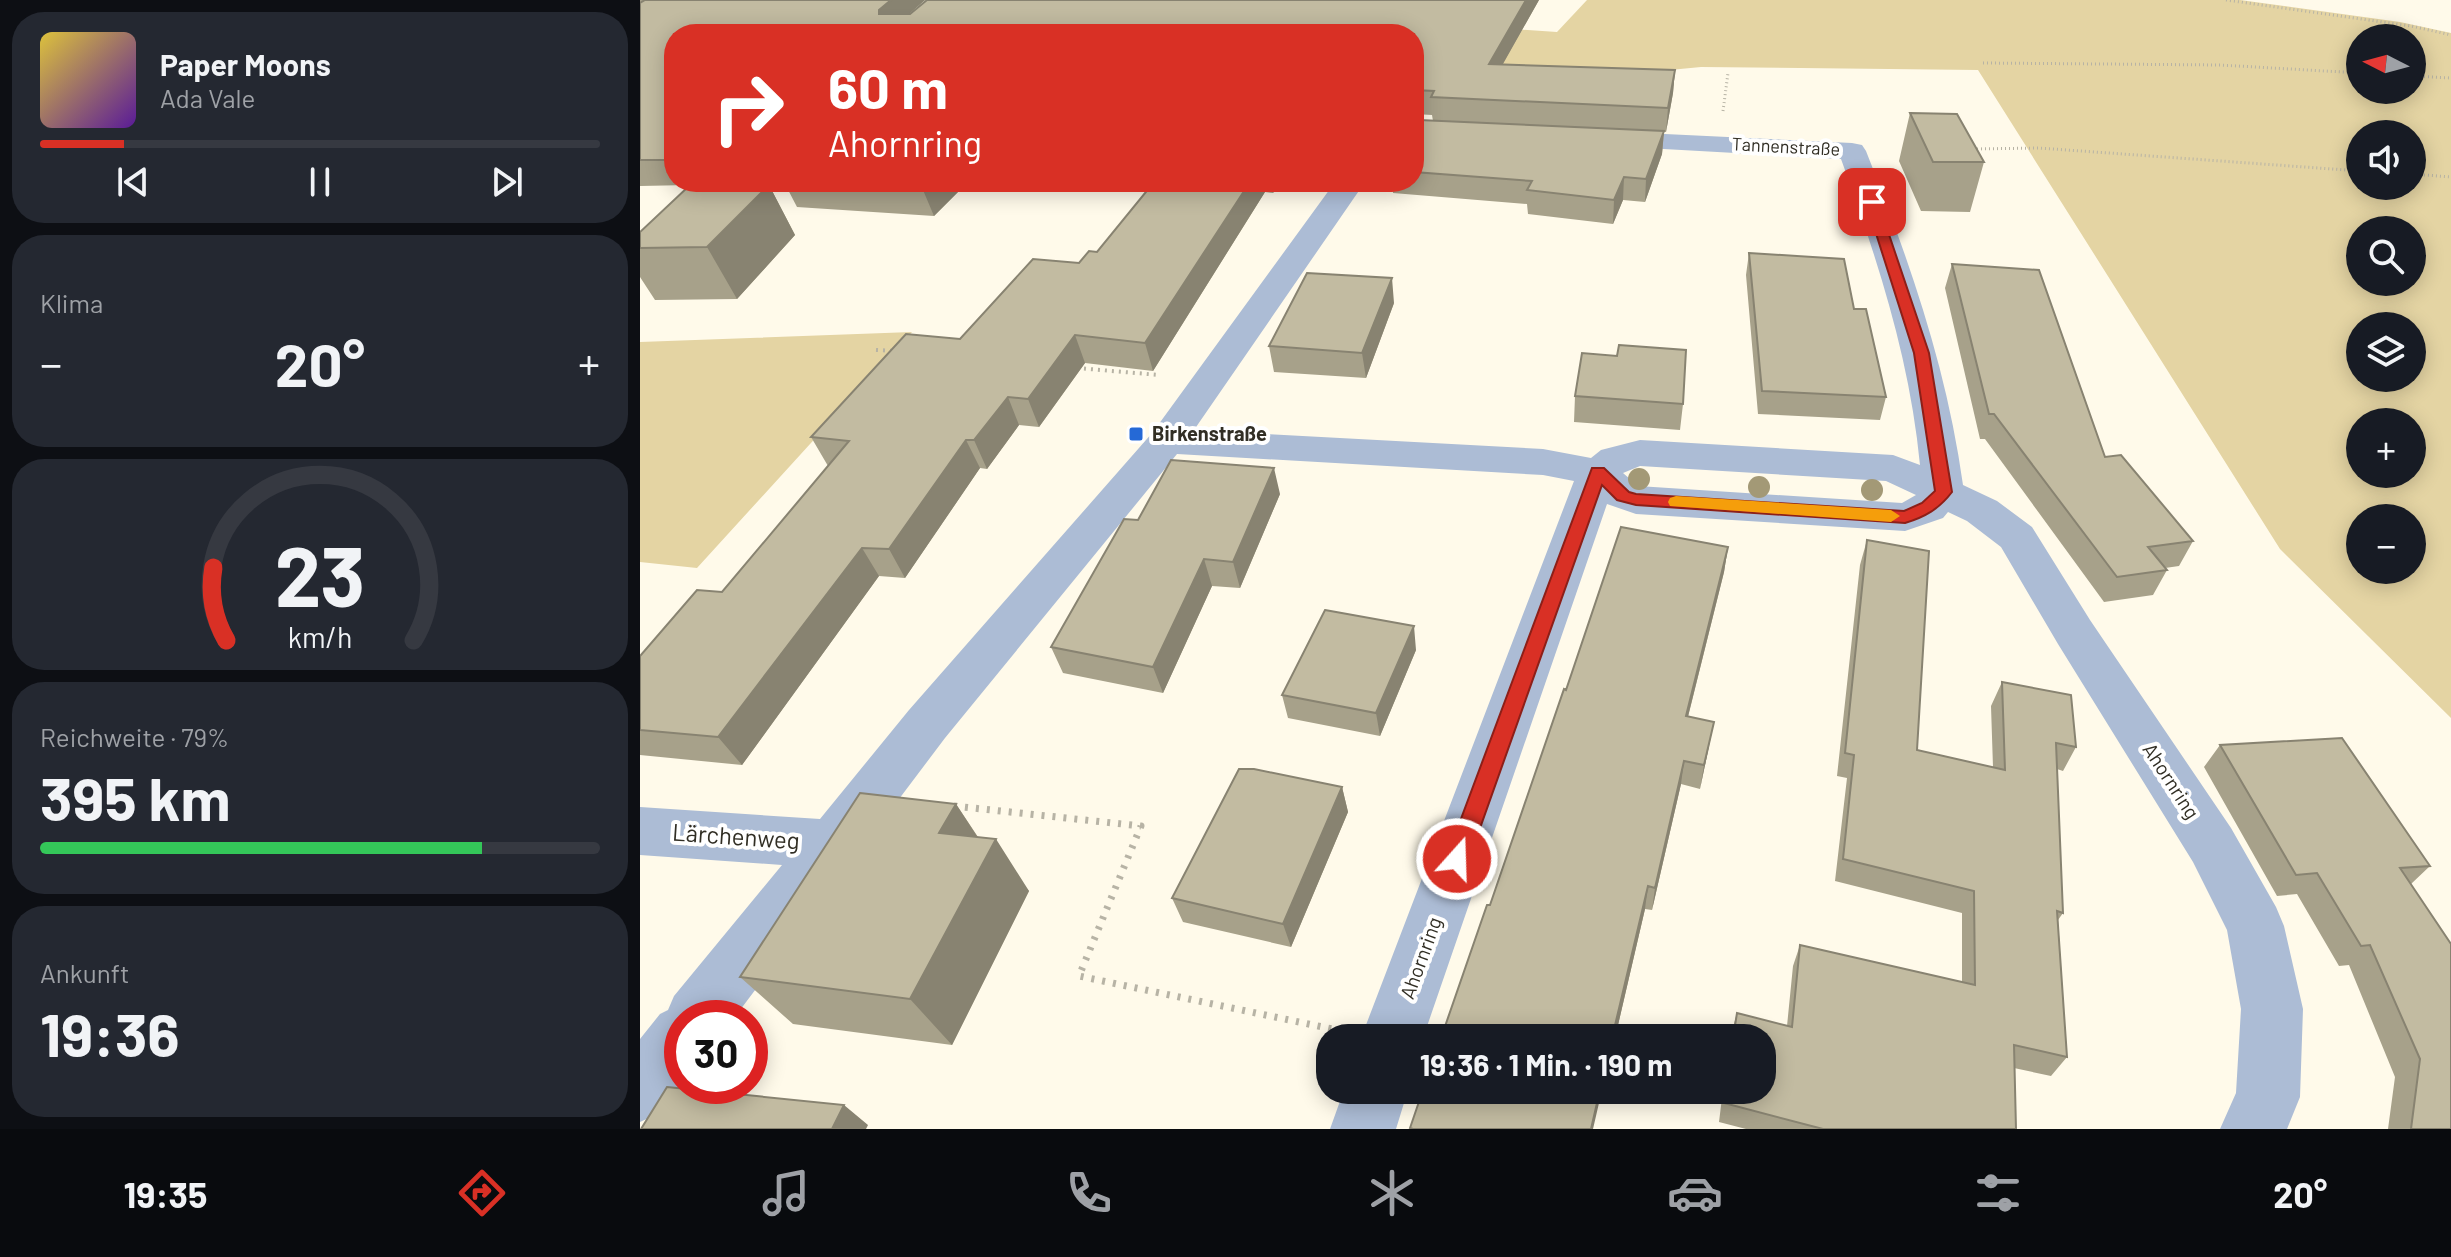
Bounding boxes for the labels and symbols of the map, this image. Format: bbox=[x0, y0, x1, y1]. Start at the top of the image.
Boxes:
north arrow bbox=[2346, 24, 2426, 104]
street label: Tannenstraße bbox=[1731, 132, 1841, 160]
pin bbox=[1838, 168, 1906, 236]
place label: Birkenstraße bbox=[1152, 421, 1267, 445]
marker: Birkenstraße bbox=[1127, 425, 1145, 443]
street label: Ahornring bbox=[2138, 738, 2205, 823]
street label: Lärchenweg bbox=[671, 817, 801, 854]
position arrow bbox=[1415, 817, 1499, 901]
street label: Ahornring bbox=[1394, 913, 1446, 1002]
speed limit sign: 30 bbox=[664, 1000, 768, 1104]

